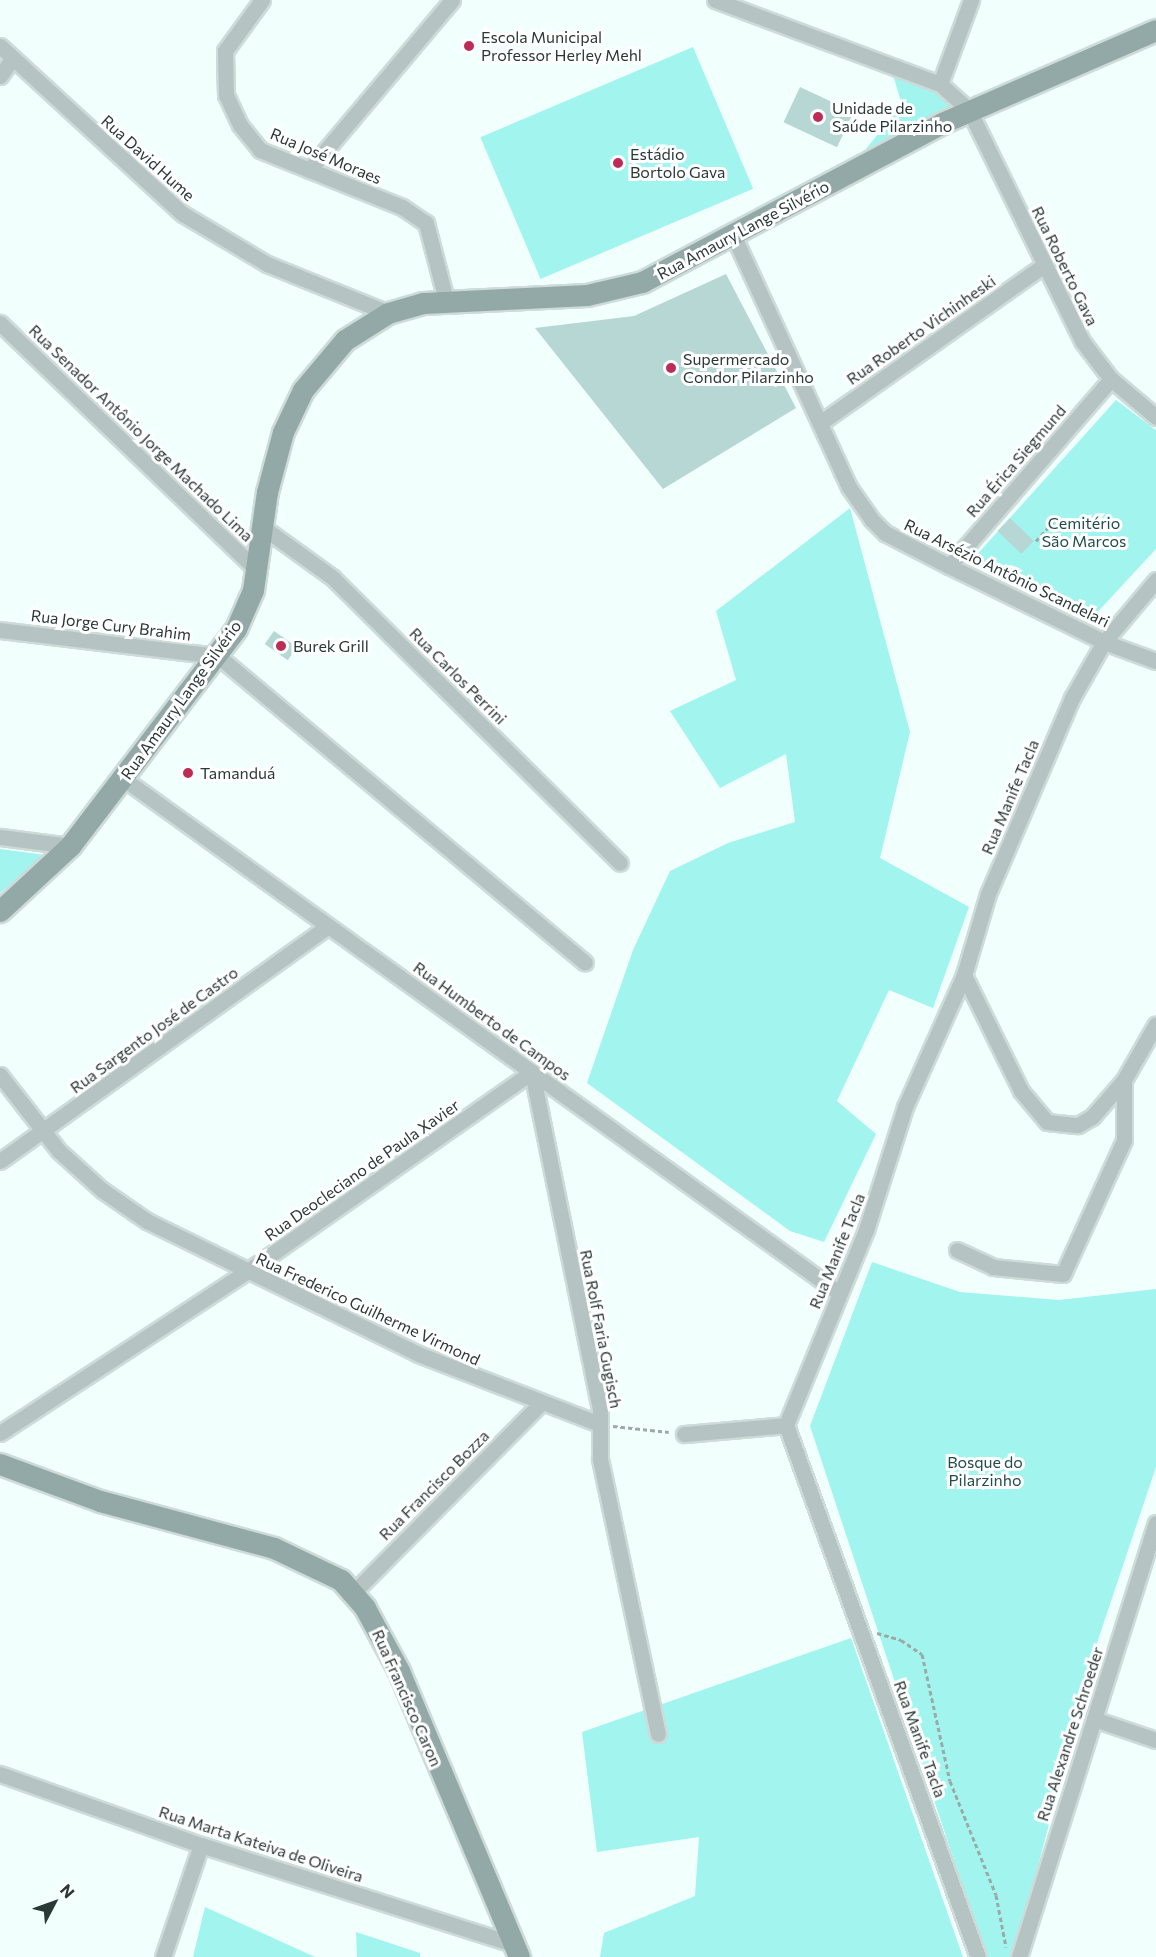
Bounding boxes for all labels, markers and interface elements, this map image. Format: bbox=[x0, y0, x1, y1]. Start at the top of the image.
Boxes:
place label: Escola Municipal Professor Herley Mehl bbox=[481, 27, 642, 65]
marker: Escola Municipal Professor Herley Mehl bbox=[462, 39, 476, 53]
place label: Unidade de Saúde Pilarzinho bbox=[832, 98, 952, 136]
marker: Unidade de Saúde Pilarzinho bbox=[809, 108, 827, 126]
street label: Rua David Hume bbox=[97, 111, 199, 205]
street label: Rua José Moraes bbox=[267, 124, 385, 188]
place label: Estádio Bortolo Gava bbox=[630, 144, 725, 182]
marker: Estádio Bortolo Gava bbox=[611, 156, 625, 170]
street label: Rua Amaury Lange Silvério bbox=[654, 177, 832, 283]
street label: Rua Roberto Gava bbox=[1028, 203, 1102, 329]
street label: Rua Roberto Vichinheski bbox=[843, 271, 999, 389]
street label: Rua Senador Antônio Jorge Machado Lima bbox=[25, 321, 257, 545]
place label: Supermercado Condor Pilarzinho bbox=[683, 349, 814, 387]
marker: Supermercado Condor Pilarzinho bbox=[664, 361, 678, 375]
street label: Rua Érica Siegmund bbox=[962, 401, 1070, 521]
park label: Cemitério São Marcos bbox=[1042, 513, 1126, 551]
street label: Rua Arsézio Antônio Scandelari bbox=[901, 515, 1113, 631]
street label: Rua Jorge Cury Brahim bbox=[30, 606, 192, 644]
street label: Rua Amaury Lange Silvério bbox=[117, 617, 245, 783]
street label: Rua Carlos Perrini bbox=[406, 624, 510, 728]
place label: Burek Grill bbox=[293, 636, 369, 656]
marker: Burek Grill bbox=[274, 639, 288, 653]
street label: Rua Manife Tacla bbox=[977, 737, 1043, 857]
place label: Tamanduá bbox=[200, 763, 275, 783]
marker: Tamanduá bbox=[181, 766, 195, 780]
street label: Rua Humberto de Campos bbox=[410, 958, 574, 1084]
street label: Rua Sargento José de Castro bbox=[66, 963, 242, 1097]
street label: Rua Deocleciano de Paula Xavier bbox=[261, 1095, 463, 1245]
street label: Rua Manife Tacla bbox=[805, 1190, 869, 1312]
street label: Rua Rolf Faria Gugisch bbox=[576, 1248, 626, 1410]
street label: Rua Frederico Guilherme Virmond bbox=[253, 1249, 483, 1369]
street label: Rua Francisco Bozza bbox=[375, 1426, 493, 1544]
park label: Bosque do Pilarzinho bbox=[947, 1452, 1023, 1490]
street label: Rua Francisco Caron bbox=[368, 1627, 446, 1769]
street label: Rua Alexandre Schroeder bbox=[1033, 1644, 1107, 1824]
street label: Rua Manife Tacla bbox=[890, 1678, 950, 1800]
street label: Rua Marta Kateiva de Oliveira bbox=[156, 1802, 366, 1886]
north arrow bbox=[24, 1873, 84, 1933]
text: N bbox=[57, 1880, 79, 1902]

